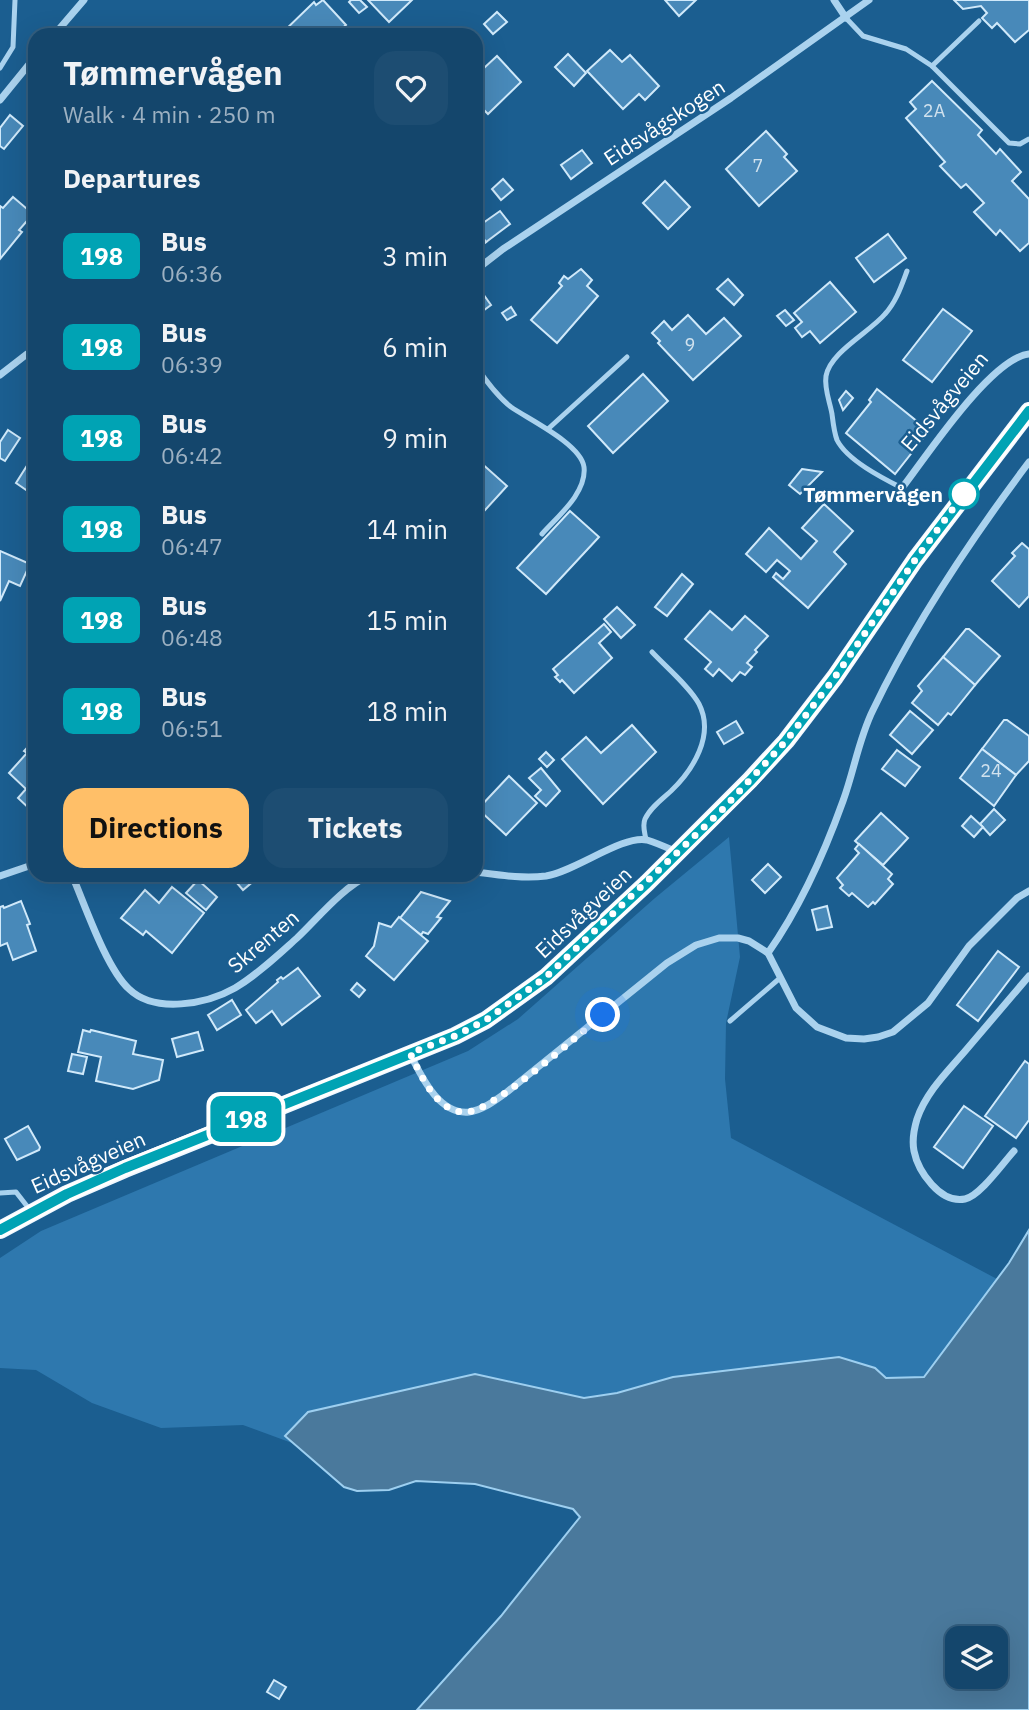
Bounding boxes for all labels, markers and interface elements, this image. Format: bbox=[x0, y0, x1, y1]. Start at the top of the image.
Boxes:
text: Tømmervågen bbox=[63, 51, 283, 94]
button: heart bbox=[374, 51, 448, 125]
street label: Eidsvågskogen bbox=[598, 72, 730, 172]
text: Walk · 4 min · 250 m bbox=[63, 99, 276, 129]
house number: 2A bbox=[923, 99, 946, 122]
house number: 7 bbox=[753, 154, 763, 177]
text: Departures bbox=[63, 161, 201, 195]
text: Bus bbox=[161, 224, 207, 258]
text: 3 min bbox=[382, 239, 448, 273]
text: 198 bbox=[80, 240, 123, 272]
text: 06:36 bbox=[161, 258, 223, 288]
text: Bus bbox=[161, 315, 207, 349]
text: 6 min bbox=[382, 330, 448, 364]
text: 198 bbox=[80, 331, 123, 363]
house number: 9 bbox=[685, 333, 695, 356]
street label: Eidsvågveien bbox=[894, 345, 994, 457]
text: 06:39 bbox=[161, 349, 223, 379]
text: Bus bbox=[161, 406, 207, 440]
text: 9 min bbox=[382, 421, 448, 455]
text: 198 bbox=[80, 422, 123, 454]
text: 06:42 bbox=[161, 440, 223, 470]
marker: Tømmervågen bbox=[949, 479, 979, 509]
place label: Tømmervågen bbox=[803, 480, 943, 508]
text: Bus bbox=[161, 497, 207, 531]
text: 14 min bbox=[367, 512, 448, 546]
text: 198 bbox=[80, 513, 123, 545]
text: 06:47 bbox=[161, 531, 223, 561]
text: Bus bbox=[161, 588, 207, 622]
text: 15 min bbox=[367, 603, 448, 637]
text: 198 bbox=[80, 604, 123, 636]
text: 06:48 bbox=[161, 622, 223, 652]
text: Bus bbox=[161, 679, 207, 713]
text: 18 min bbox=[367, 694, 448, 728]
text: 198 bbox=[80, 695, 123, 727]
text: 06:51 bbox=[161, 713, 223, 743]
house number: 24 bbox=[980, 759, 1002, 782]
button: Directions bbox=[63, 788, 249, 868]
button: Tickets bbox=[263, 788, 448, 868]
street label: Eidsvågveien bbox=[529, 860, 637, 964]
street label: Skrenten bbox=[221, 903, 305, 979]
your location bbox=[585, 997, 620, 1032]
line badge: 198 bbox=[206, 1096, 286, 1142]
text: 198 bbox=[224, 1103, 268, 1135]
street label: Eidsvågveien bbox=[26, 1124, 150, 1200]
map controls bbox=[945, 1626, 1008, 1689]
button: layers bbox=[945, 1626, 1008, 1689]

